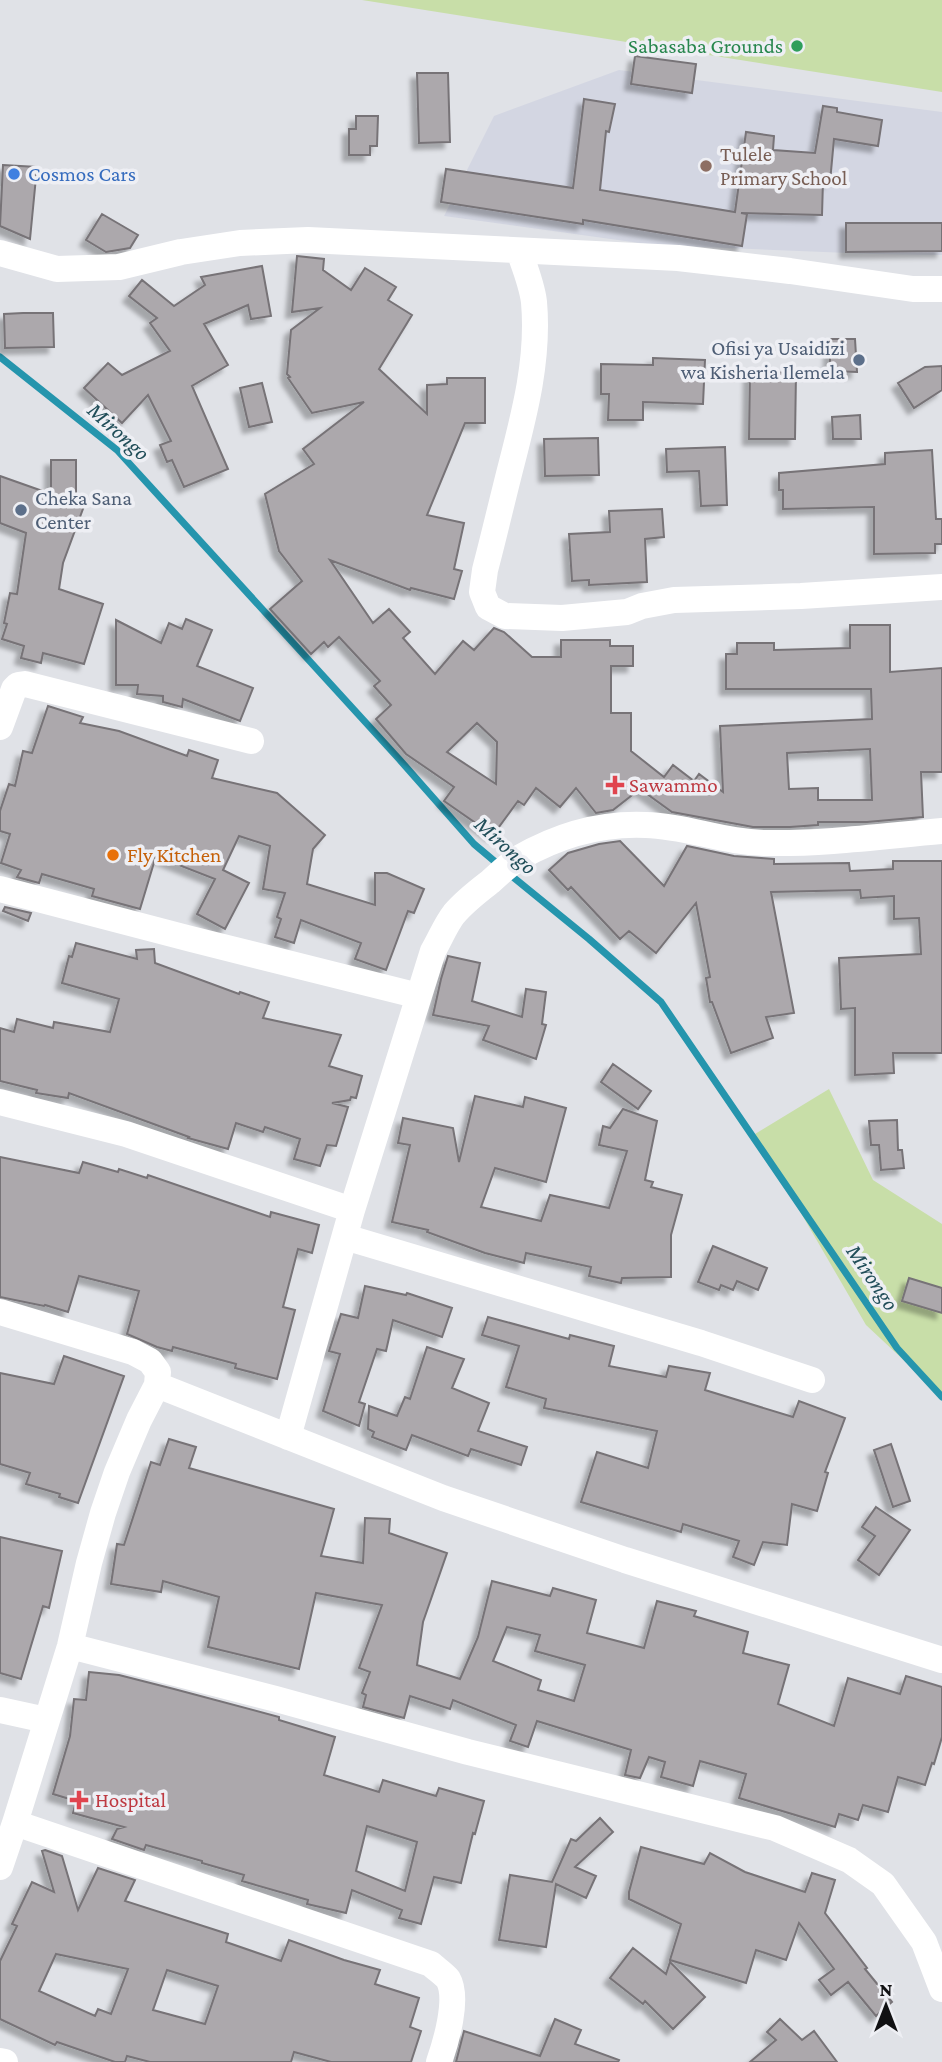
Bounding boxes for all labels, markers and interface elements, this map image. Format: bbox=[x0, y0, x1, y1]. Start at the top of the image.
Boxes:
place label: Sabasaba Grounds bbox=[628, 34, 783, 58]
marker: Sabasaba Grounds bbox=[789, 38, 805, 54]
place label: Tulele Primary School bbox=[720, 142, 847, 190]
marker: Tulele Primary School bbox=[698, 158, 714, 174]
place label: Cosmos Cars bbox=[28, 162, 136, 186]
marker: Cosmos Cars bbox=[6, 166, 22, 182]
place label: Ofisi ya Usaidizi wa Kisheria Ilemela bbox=[681, 336, 846, 384]
marker: Ofisi ya Usaidizi wa Kisheria Ilemela bbox=[851, 352, 867, 368]
water label: Mirongo bbox=[82, 396, 155, 466]
place label: Cheka Sana Center bbox=[35, 486, 132, 534]
marker: Cheka Sana Center bbox=[13, 502, 29, 518]
place label: Sawammo bbox=[629, 773, 718, 797]
marker: Sawammo bbox=[607, 777, 623, 793]
water label: Mirongo bbox=[469, 810, 542, 880]
place label: Fly Kitchen bbox=[127, 843, 221, 867]
marker: Fly Kitchen bbox=[105, 847, 121, 863]
water label: Mirongo bbox=[841, 1238, 905, 1315]
place label: Hospital bbox=[95, 1788, 166, 1812]
marker: Hospital bbox=[69, 1790, 89, 1810]
north arrow bbox=[851, 1971, 921, 2041]
text: N bbox=[880, 1979, 893, 2000]

